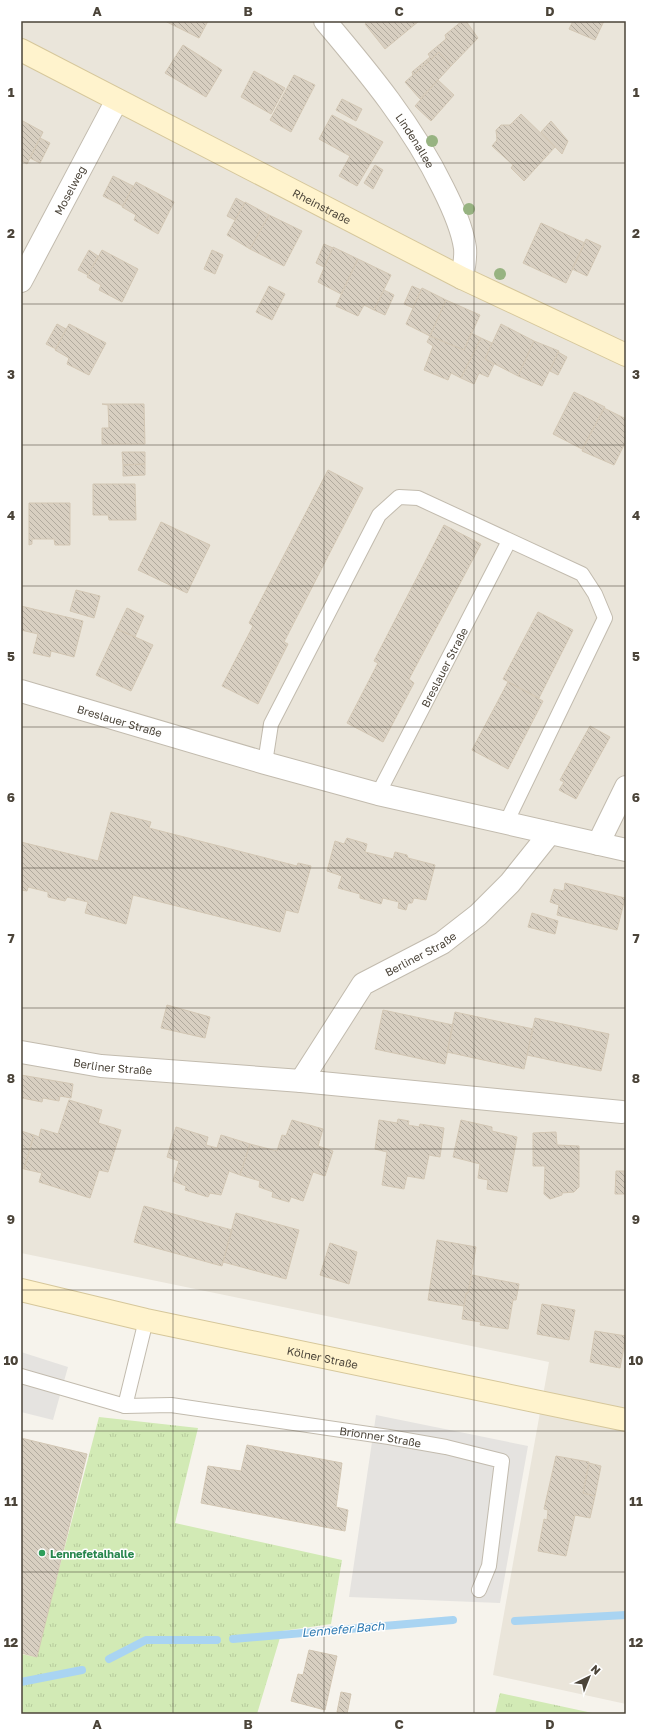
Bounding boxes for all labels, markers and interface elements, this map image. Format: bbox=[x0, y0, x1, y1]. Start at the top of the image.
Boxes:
text: A bbox=[92, 3, 102, 19]
text: B bbox=[243, 3, 253, 19]
text: C bbox=[394, 3, 404, 19]
text: D bbox=[545, 3, 555, 19]
text: 1 bbox=[8, 84, 15, 100]
text: 1 bbox=[633, 84, 640, 100]
street label: Lindenallee bbox=[394, 111, 438, 170]
street label: Moselweg bbox=[51, 163, 88, 217]
street label: Rheinstraße bbox=[291, 185, 353, 226]
text: 2 bbox=[7, 225, 15, 241]
text: 2 bbox=[632, 225, 640, 241]
text: 3 bbox=[7, 366, 15, 382]
text: 3 bbox=[632, 366, 640, 382]
text: 4 bbox=[7, 507, 15, 523]
text: 4 bbox=[632, 507, 640, 523]
street label: Breslauer Straße bbox=[418, 625, 470, 709]
text: 5 bbox=[7, 648, 15, 664]
text: 5 bbox=[632, 648, 640, 664]
street label: Breslauer Straße bbox=[76, 701, 164, 739]
text: 6 bbox=[7, 789, 15, 805]
text: 6 bbox=[632, 789, 640, 805]
street label: Berliner Straße bbox=[382, 928, 458, 978]
text: 7 bbox=[7, 930, 15, 946]
text: 7 bbox=[632, 930, 640, 946]
street label: Berliner Straße bbox=[72, 1055, 153, 1076]
text: 8 bbox=[7, 1070, 15, 1086]
text: 8 bbox=[632, 1070, 640, 1086]
text: 9 bbox=[7, 1211, 15, 1227]
text: 9 bbox=[632, 1211, 640, 1227]
street label: Kölner Straße bbox=[286, 1343, 359, 1371]
text: 10 bbox=[3, 1352, 19, 1368]
text: 10 bbox=[628, 1352, 644, 1368]
street label: Brionner Straße bbox=[339, 1423, 422, 1449]
text: 11 bbox=[4, 1493, 18, 1509]
text: 11 bbox=[629, 1493, 643, 1509]
place label: Lennefetalhalle bbox=[50, 1547, 135, 1560]
marker: Lennefetalhalle bbox=[37, 1548, 47, 1558]
water label: Lennefer Bach bbox=[301, 1618, 386, 1640]
text: 12 bbox=[4, 1634, 18, 1650]
text: 12 bbox=[629, 1634, 643, 1650]
north arrow bbox=[569, 1657, 609, 1697]
text: N bbox=[589, 1662, 604, 1677]
text: A bbox=[92, 1716, 102, 1732]
text: B bbox=[243, 1716, 253, 1732]
text: C bbox=[394, 1716, 404, 1732]
text: D bbox=[545, 1716, 555, 1732]

